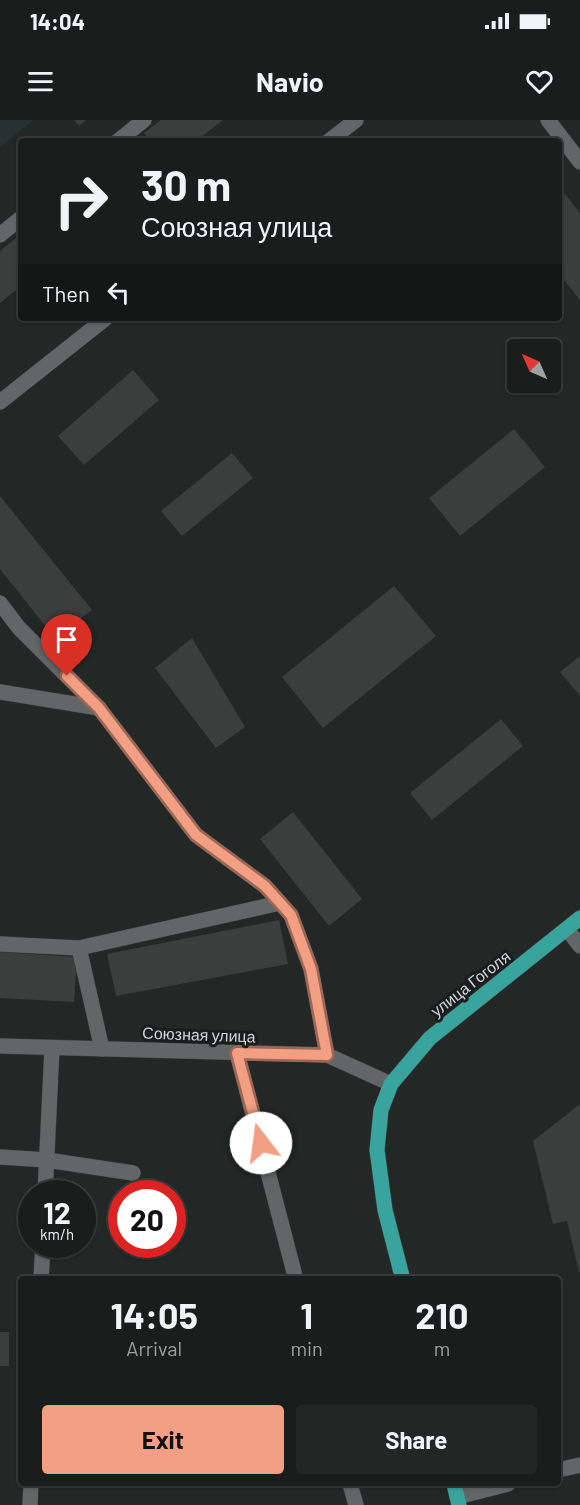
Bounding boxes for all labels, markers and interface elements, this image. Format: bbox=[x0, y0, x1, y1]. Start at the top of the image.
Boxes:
text: 14:04 bbox=[30, 8, 85, 34]
icon: menu bbox=[24, 65, 57, 98]
text: Navio bbox=[256, 65, 324, 97]
icon: heart bbox=[523, 65, 556, 98]
text: 30 m bbox=[141, 159, 231, 209]
icon: right bbox=[42, 162, 120, 240]
text: Союзная улица bbox=[141, 210, 332, 242]
icon: left bbox=[102, 276, 135, 309]
text: Then bbox=[42, 280, 90, 306]
north arrow bbox=[507, 339, 561, 393]
map controls bbox=[507, 339, 561, 393]
pin bbox=[41, 614, 92, 676]
icon: arrive bbox=[50, 623, 83, 656]
street label: улица Гоголя bbox=[426, 946, 514, 1020]
street label: Союзная улица bbox=[142, 1023, 256, 1045]
position arrow bbox=[229, 1111, 293, 1175]
speed limit sign: 20 bbox=[108, 1180, 186, 1258]
text: 12 bbox=[43, 1194, 71, 1230]
text: km/h bbox=[40, 1225, 74, 1243]
text: 14:05 bbox=[110, 1293, 198, 1336]
text: 1 bbox=[300, 1293, 313, 1336]
text: 210 bbox=[415, 1293, 469, 1336]
text: Arrival bbox=[126, 1336, 182, 1360]
text: min bbox=[290, 1336, 323, 1360]
text: m bbox=[434, 1336, 450, 1360]
button: Exit bbox=[42, 1405, 284, 1474]
button: Share bbox=[296, 1405, 537, 1474]

